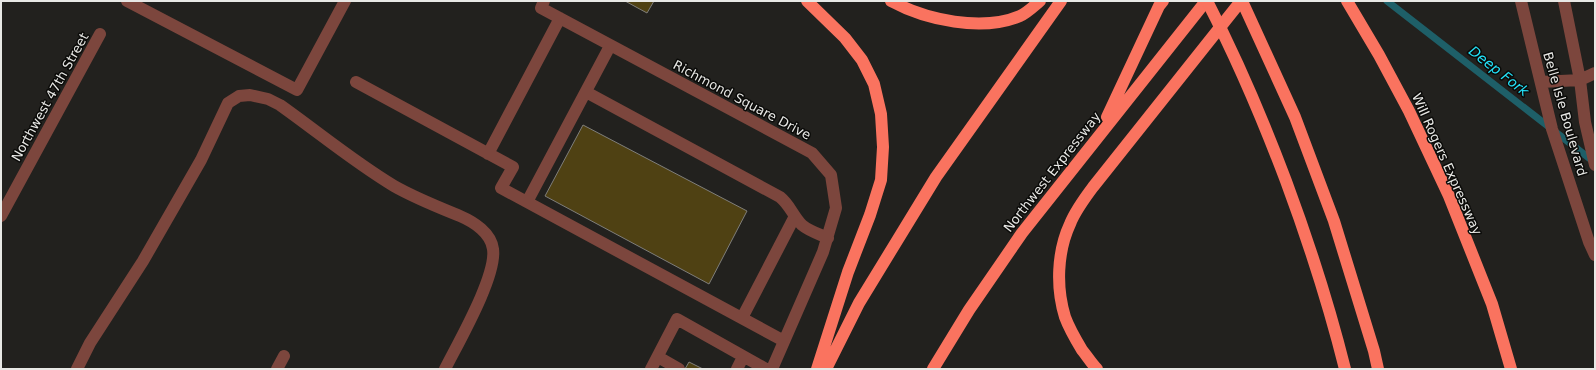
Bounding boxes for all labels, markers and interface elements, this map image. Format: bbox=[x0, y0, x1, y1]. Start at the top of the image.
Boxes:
street label: Northwest 47th Street bbox=[8, 30, 92, 164]
water label: Deep Fork bbox=[1466, 43, 1533, 100]
street label: Belle Isle Boulevard bbox=[1540, 50, 1590, 178]
street label: Richmond Square Drive bbox=[671, 57, 813, 143]
street label: Will Rogers Expressway bbox=[1409, 91, 1485, 237]
street label: Northwest Expressway bbox=[1001, 109, 1104, 235]

